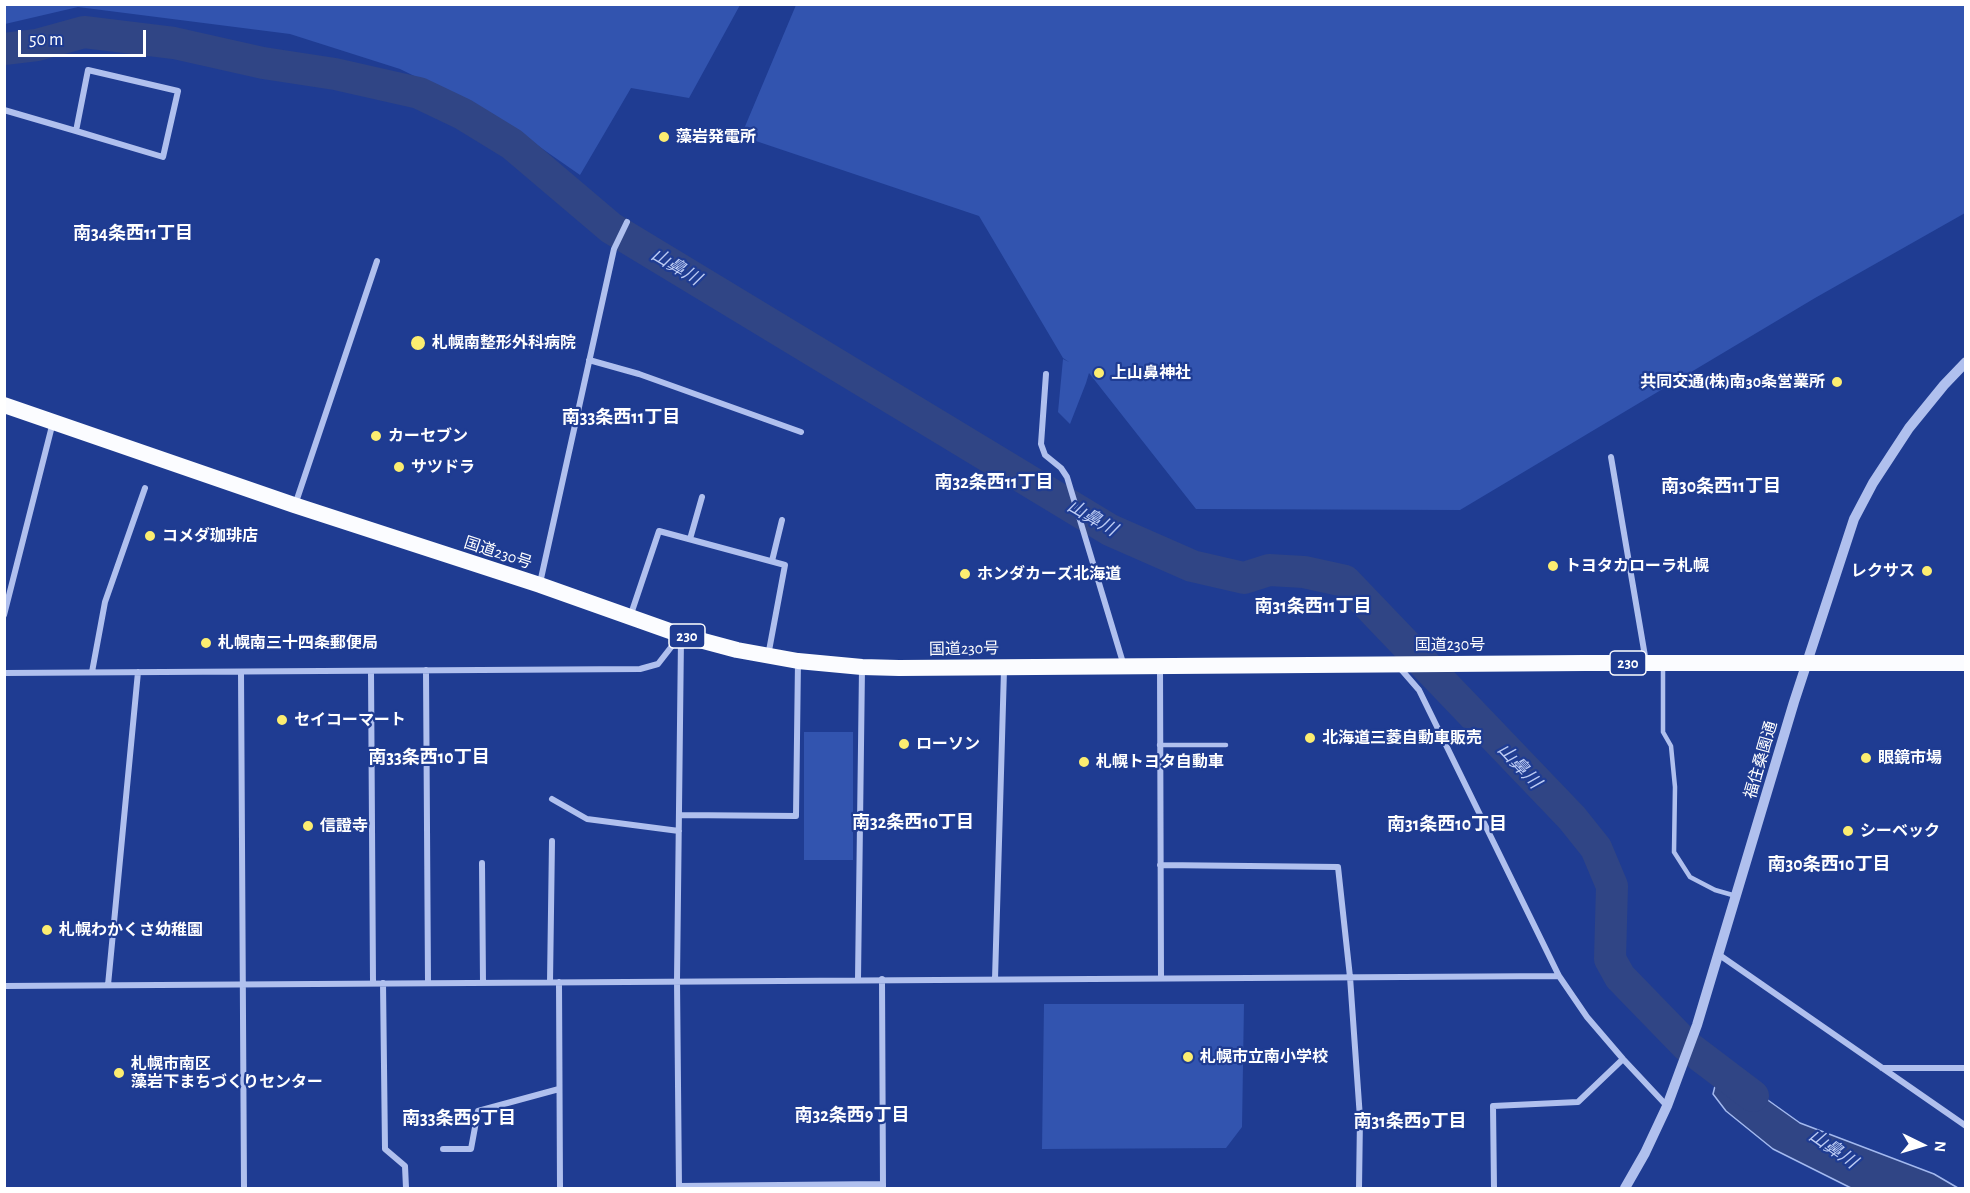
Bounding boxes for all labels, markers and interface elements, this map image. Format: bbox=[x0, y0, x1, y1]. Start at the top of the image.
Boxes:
scale bar bbox=[21, 18, 148, 56]
text: 50 m bbox=[29, 31, 63, 49]
place label: 藻岩発電所 bbox=[676, 127, 756, 147]
marker: 藻岩発電所 bbox=[657, 130, 671, 144]
district label: 南34条西11丁目 bbox=[73, 223, 193, 245]
water label: 山鼻川 bbox=[647, 244, 705, 290]
place label: 札幌南整形外科病院 bbox=[432, 333, 576, 353]
marker: 札幌南整形外科病院 bbox=[409, 334, 427, 352]
place label: 上山鼻神社 bbox=[1111, 363, 1191, 383]
marker: 上山鼻神社 bbox=[1092, 366, 1106, 380]
place label: 共同交通(株)南30条営業所 bbox=[1640, 372, 1825, 392]
marker: 共同交通(株)南30条営業所 bbox=[1830, 375, 1844, 389]
district label: 南33条西11丁目 bbox=[562, 407, 680, 429]
place label: カーセブン bbox=[388, 426, 468, 446]
marker: カーセブン bbox=[369, 429, 383, 443]
place label: サツドラ bbox=[411, 457, 475, 477]
marker: サツドラ bbox=[392, 460, 406, 474]
district label: 南32条西11丁目 bbox=[934, 472, 1054, 494]
district label: 南30条西11丁目 bbox=[1661, 476, 1781, 498]
water label: 山鼻川 bbox=[1063, 495, 1121, 541]
place label: コメダ珈琲店 bbox=[162, 526, 258, 546]
marker: コメダ珈琲店 bbox=[143, 529, 157, 543]
street label: 国道230号 bbox=[462, 533, 534, 573]
place label: トヨタカローラ札幌 bbox=[1565, 556, 1709, 576]
marker: トヨタカローラ札幌 bbox=[1546, 559, 1560, 573]
place label: レクサス bbox=[1851, 561, 1915, 581]
place label: ホンダカーズ北海道 bbox=[977, 564, 1121, 584]
marker: レクサス bbox=[1920, 564, 1934, 578]
marker: ホンダカーズ北海道 bbox=[958, 567, 972, 581]
district label: 南31条西11丁目 bbox=[1254, 596, 1372, 618]
road number: 230 bbox=[669, 624, 705, 648]
place label: 札幌南三十四条郵便局 bbox=[218, 633, 378, 653]
street label: 国道230号 bbox=[1415, 635, 1485, 655]
marker: 札幌南三十四条郵便局 bbox=[199, 636, 213, 650]
street label: 国道230号 bbox=[929, 639, 999, 659]
road number: 230 bbox=[1610, 651, 1646, 675]
place label: セイコーマート bbox=[294, 710, 406, 730]
marker: セイコーマート bbox=[275, 713, 289, 727]
street label: 福住桑園通 bbox=[1741, 719, 1781, 801]
place label: 北海道三菱自動車販売 bbox=[1322, 728, 1482, 748]
marker: 北海道三菱自動車販売 bbox=[1303, 731, 1317, 745]
place label: ローソン bbox=[916, 734, 980, 754]
marker: ローソン bbox=[897, 737, 911, 751]
water label: 山鼻川 bbox=[1493, 739, 1545, 793]
district label: 南33条西10丁目 bbox=[368, 747, 490, 769]
place label: 眼鏡市場 bbox=[1878, 748, 1942, 768]
marker: 眼鏡市場 bbox=[1859, 751, 1873, 765]
place label: 札幌トヨタ自動車 bbox=[1096, 752, 1224, 772]
marker: 札幌トヨタ自動車 bbox=[1077, 755, 1091, 769]
district label: 南32条西10丁目 bbox=[852, 812, 974, 834]
district label: 南31条西10丁目 bbox=[1387, 814, 1507, 836]
place label: 信證寺 bbox=[320, 816, 368, 836]
marker: 信證寺 bbox=[301, 819, 315, 833]
place label: シーベック bbox=[1860, 821, 1940, 841]
marker: シーベック bbox=[1841, 824, 1855, 838]
district label: 南30条西10丁目 bbox=[1768, 854, 1890, 876]
place label: 札幌わかくさ幼稚園 bbox=[59, 920, 203, 940]
marker: 札幌わかくさ幼稚園 bbox=[40, 923, 54, 937]
place label: 札幌市立南小学校 bbox=[1200, 1047, 1328, 1067]
marker: 札幌市立南小学校 bbox=[1181, 1050, 1195, 1064]
place label: 札幌市南区 藻岩下まちづくりセンター bbox=[131, 1054, 323, 1092]
marker: 札幌市南区 藻岩下まちづくりセンター bbox=[112, 1066, 126, 1080]
district label: 南32条西9丁目 bbox=[795, 1105, 909, 1127]
district label: 南33条西9丁目 bbox=[402, 1108, 516, 1130]
district label: 南31条西9丁目 bbox=[1354, 1111, 1466, 1133]
north arrow bbox=[1892, 1115, 1952, 1175]
water label: 山鼻川 bbox=[1805, 1125, 1861, 1173]
text: N bbox=[1931, 1140, 1948, 1153]

